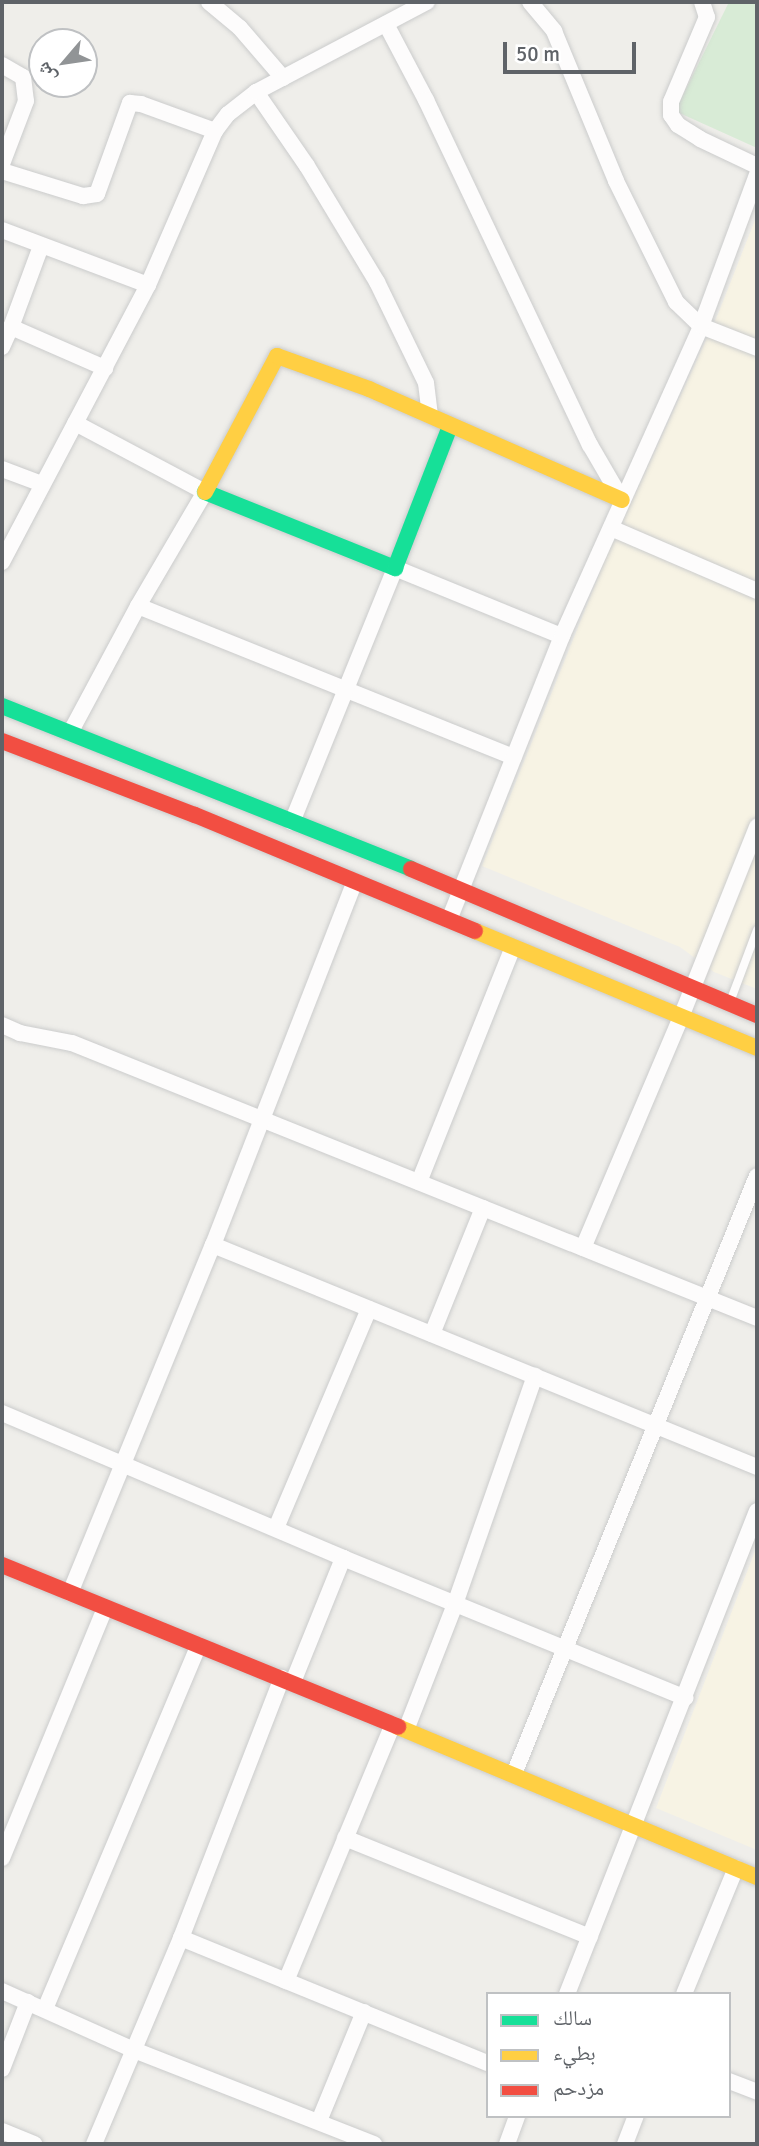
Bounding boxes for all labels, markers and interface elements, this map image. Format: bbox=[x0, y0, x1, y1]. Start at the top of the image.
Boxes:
north arrow bbox=[28, 28, 98, 98]
scale bar bbox=[507, 28, 640, 72]
text: 50 m bbox=[516, 41, 560, 67]
text: ش bbox=[31, 58, 62, 87]
legend bbox=[486, 1992, 731, 2118]
text: سالك bbox=[553, 2005, 592, 2031]
text: بطيء bbox=[553, 2040, 596, 2066]
text: مزدحم bbox=[553, 2075, 604, 2101]

